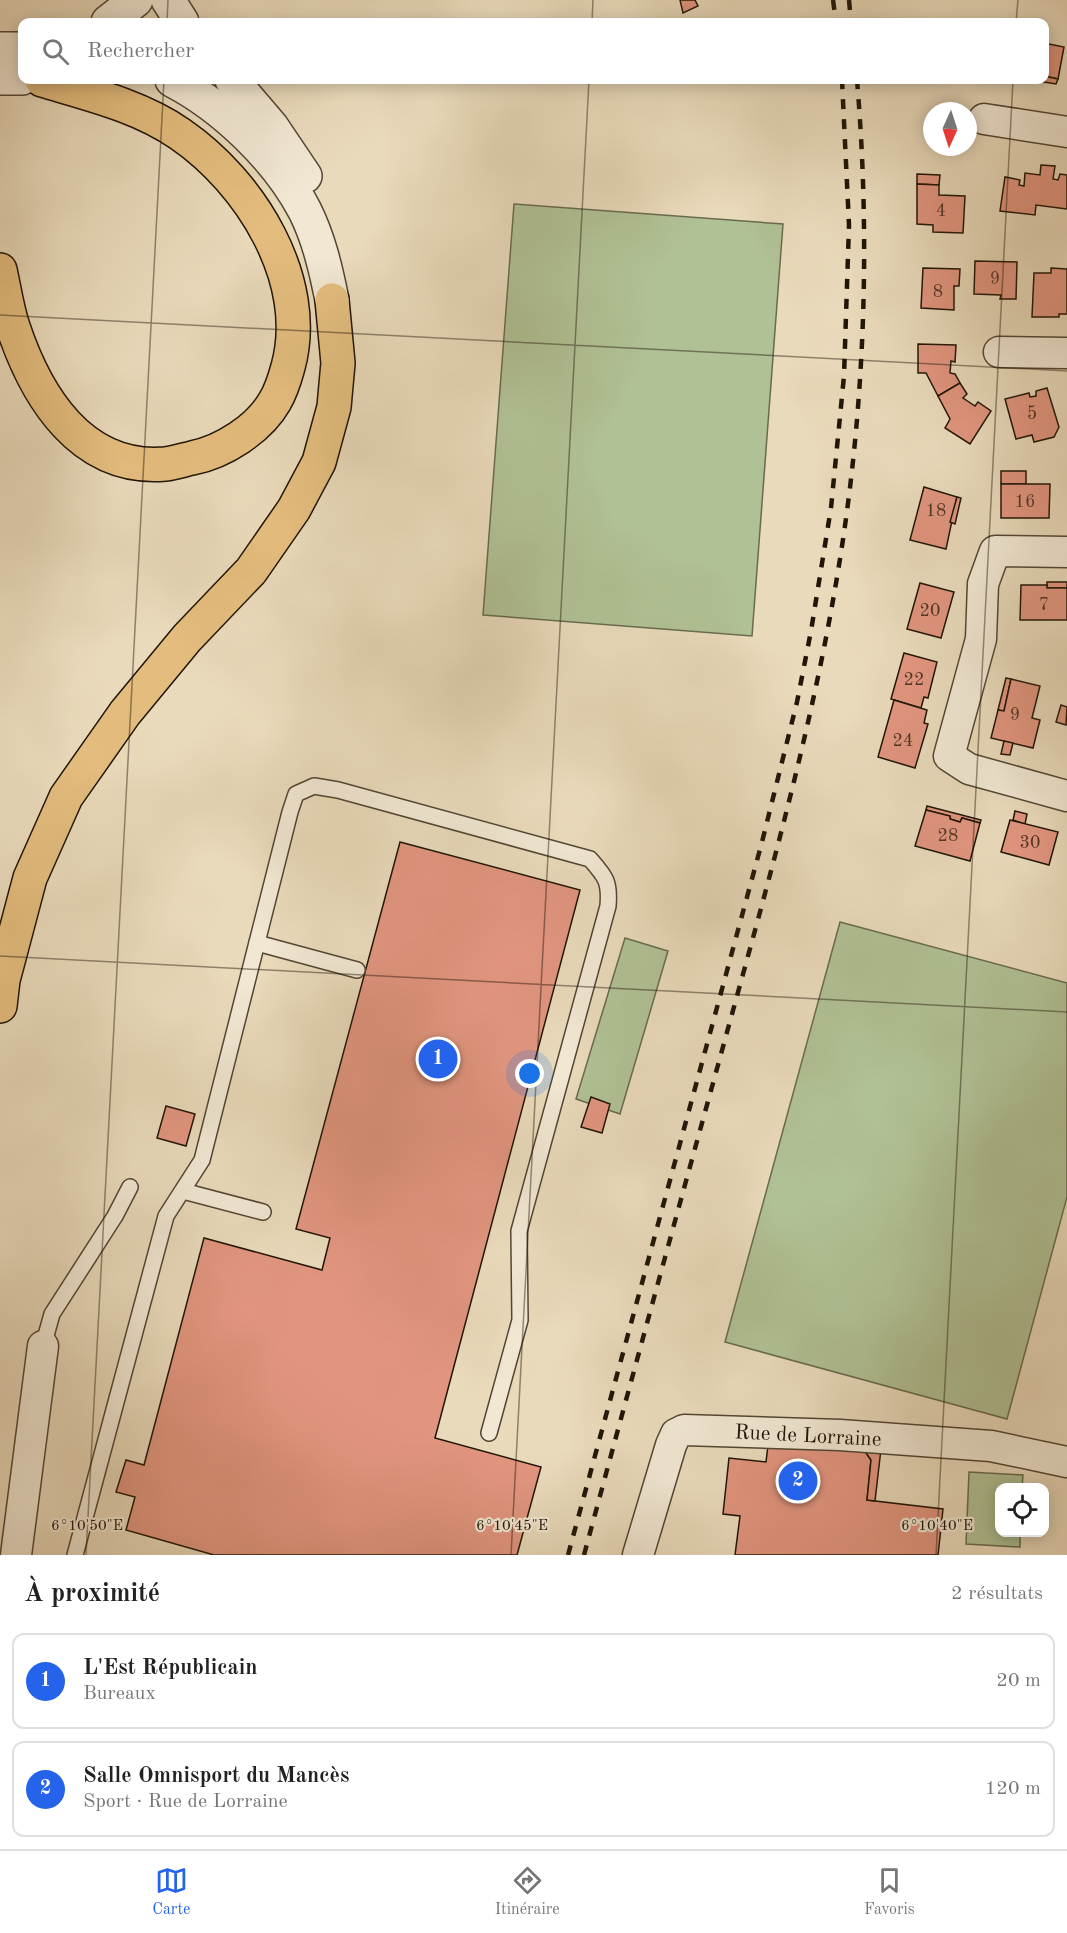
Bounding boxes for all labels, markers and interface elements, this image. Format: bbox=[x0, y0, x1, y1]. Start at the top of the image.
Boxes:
search box bbox=[18, 18, 1049, 84]
icon: search bbox=[39, 35, 72, 68]
text: Rechercher bbox=[87, 40, 194, 62]
north arrow bbox=[923, 102, 977, 156]
house number: 4 bbox=[936, 202, 946, 220]
house number: 9 bbox=[990, 270, 1000, 288]
house number: 8 bbox=[933, 283, 943, 301]
house number: 5 bbox=[1027, 405, 1037, 423]
house number: 16 bbox=[1015, 493, 1035, 511]
house number: 18 bbox=[926, 502, 946, 520]
house number: 7 bbox=[1039, 596, 1049, 614]
house number: 20 bbox=[920, 602, 940, 620]
house number: 22 bbox=[904, 671, 924, 689]
house number: 9 bbox=[1010, 706, 1020, 724]
house number: 24 bbox=[893, 732, 913, 750]
house number: 28 bbox=[938, 827, 958, 845]
house number: 30 bbox=[1020, 834, 1040, 852]
pin: 1 bbox=[418, 1036, 458, 1082]
your location bbox=[515, 1059, 544, 1088]
street label: Rue de Lorraine bbox=[734, 1422, 882, 1451]
pin: 2 bbox=[778, 1458, 818, 1504]
map controls bbox=[995, 1483, 1049, 1537]
button: locate bbox=[995, 1483, 1049, 1537]
text: 6°10'50"E bbox=[51, 1519, 123, 1534]
text: 6°10'45"E bbox=[476, 1519, 548, 1534]
text: 6°10'40"E bbox=[901, 1519, 973, 1534]
text: À proximité bbox=[24, 1581, 160, 1607]
text: 2 résultats bbox=[951, 1584, 1043, 1604]
text: L'Est Républicain bbox=[83, 1657, 257, 1679]
text: 1 bbox=[40, 1671, 51, 1691]
text: 20 m bbox=[996, 1671, 1041, 1691]
text: Bureaux bbox=[83, 1684, 156, 1704]
text: Salle Omnisport du Mancès bbox=[83, 1765, 349, 1787]
text: 2 bbox=[40, 1779, 51, 1799]
text: 120 m bbox=[985, 1779, 1041, 1799]
text: Sport · Rue de Lorraine bbox=[83, 1792, 288, 1812]
tab: Carte bbox=[152, 1864, 190, 1920]
tab: Itinéraire bbox=[495, 1864, 560, 1920]
tab: Favoris bbox=[864, 1864, 915, 1920]

